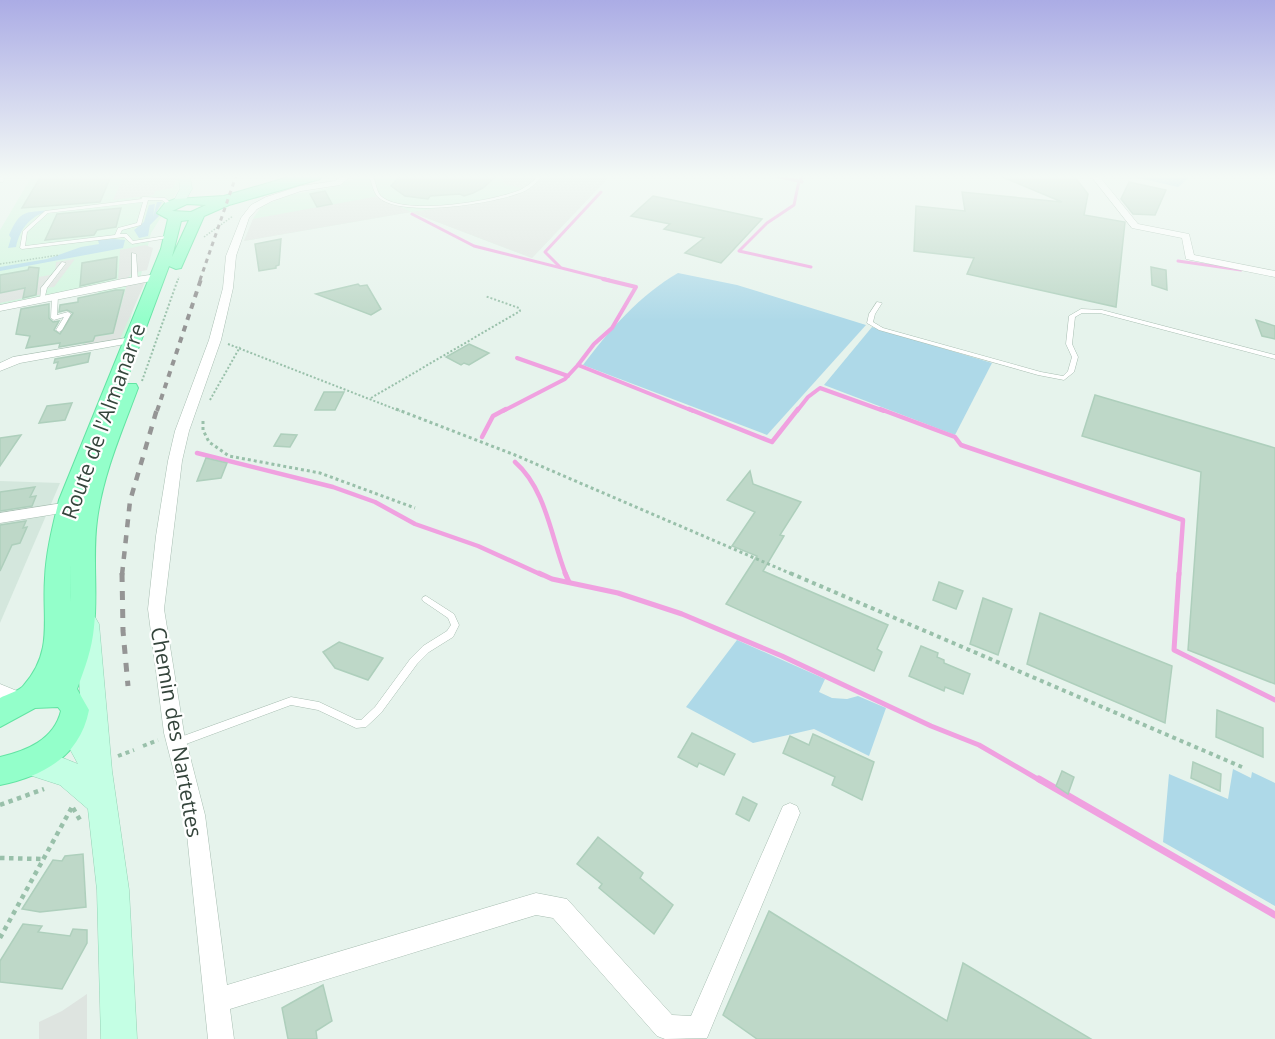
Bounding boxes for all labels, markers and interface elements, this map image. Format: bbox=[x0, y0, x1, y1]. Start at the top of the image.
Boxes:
street label: Route de l'Almanarre bbox=[55, 319, 151, 523]
street label: Chemin des Nartettes bbox=[145, 625, 209, 839]

